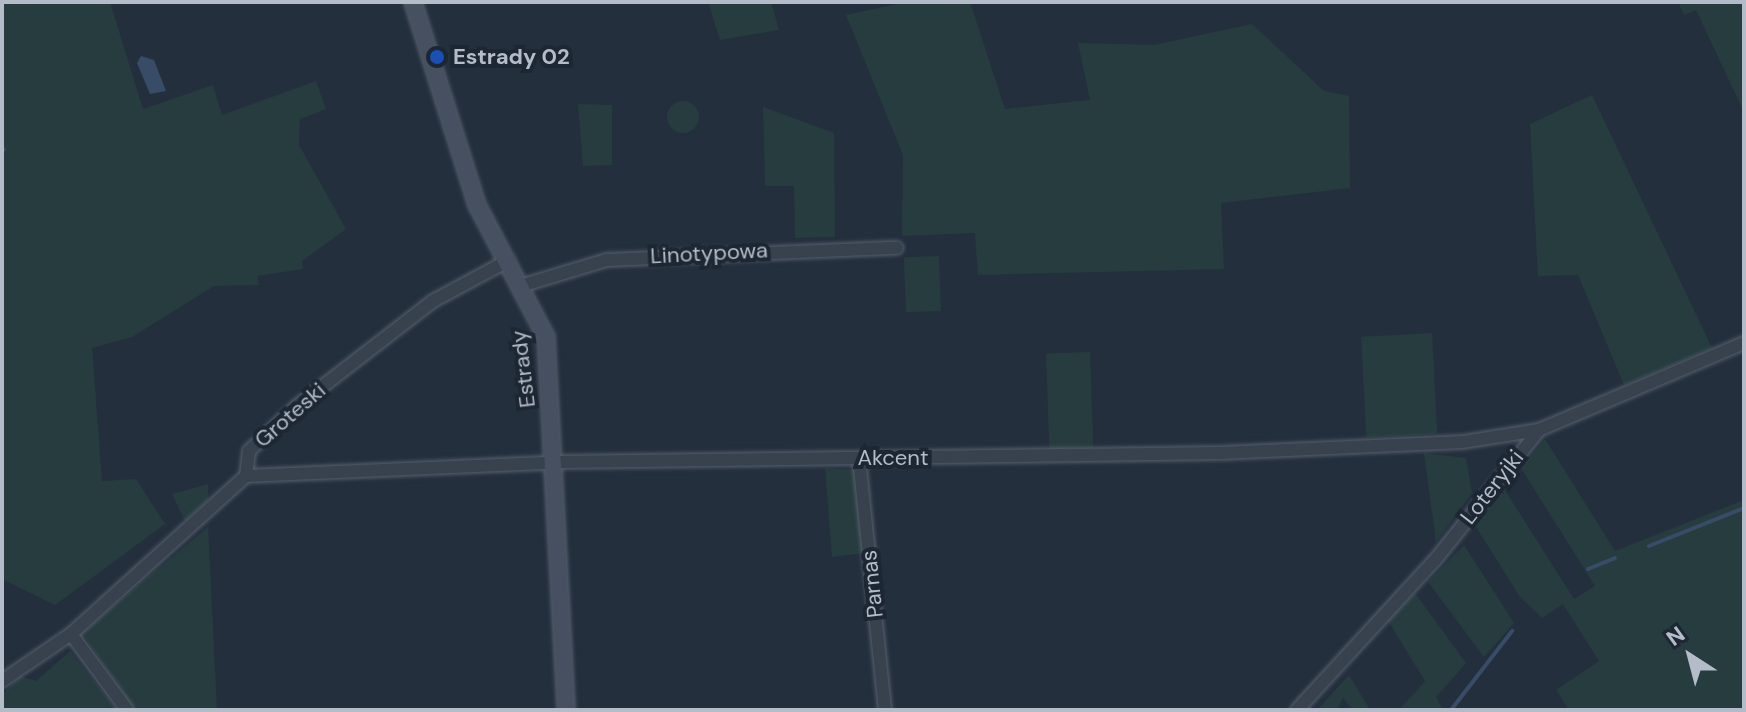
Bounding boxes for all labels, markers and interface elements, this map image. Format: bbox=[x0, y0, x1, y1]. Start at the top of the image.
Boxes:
place label: Estrady 02 bbox=[453, 44, 570, 70]
marker: Estrady 02 bbox=[428, 48, 446, 66]
street label: Linotypowa bbox=[650, 237, 768, 269]
street label: Estrady bbox=[505, 329, 541, 409]
street label: Groteski bbox=[249, 377, 331, 453]
street label: Akcent bbox=[857, 445, 929, 471]
street label: Loteryjki bbox=[1455, 445, 1529, 529]
street label: Parnas bbox=[855, 549, 889, 619]
north arrow bbox=[1650, 616, 1730, 696]
text: N bbox=[1661, 620, 1691, 653]

